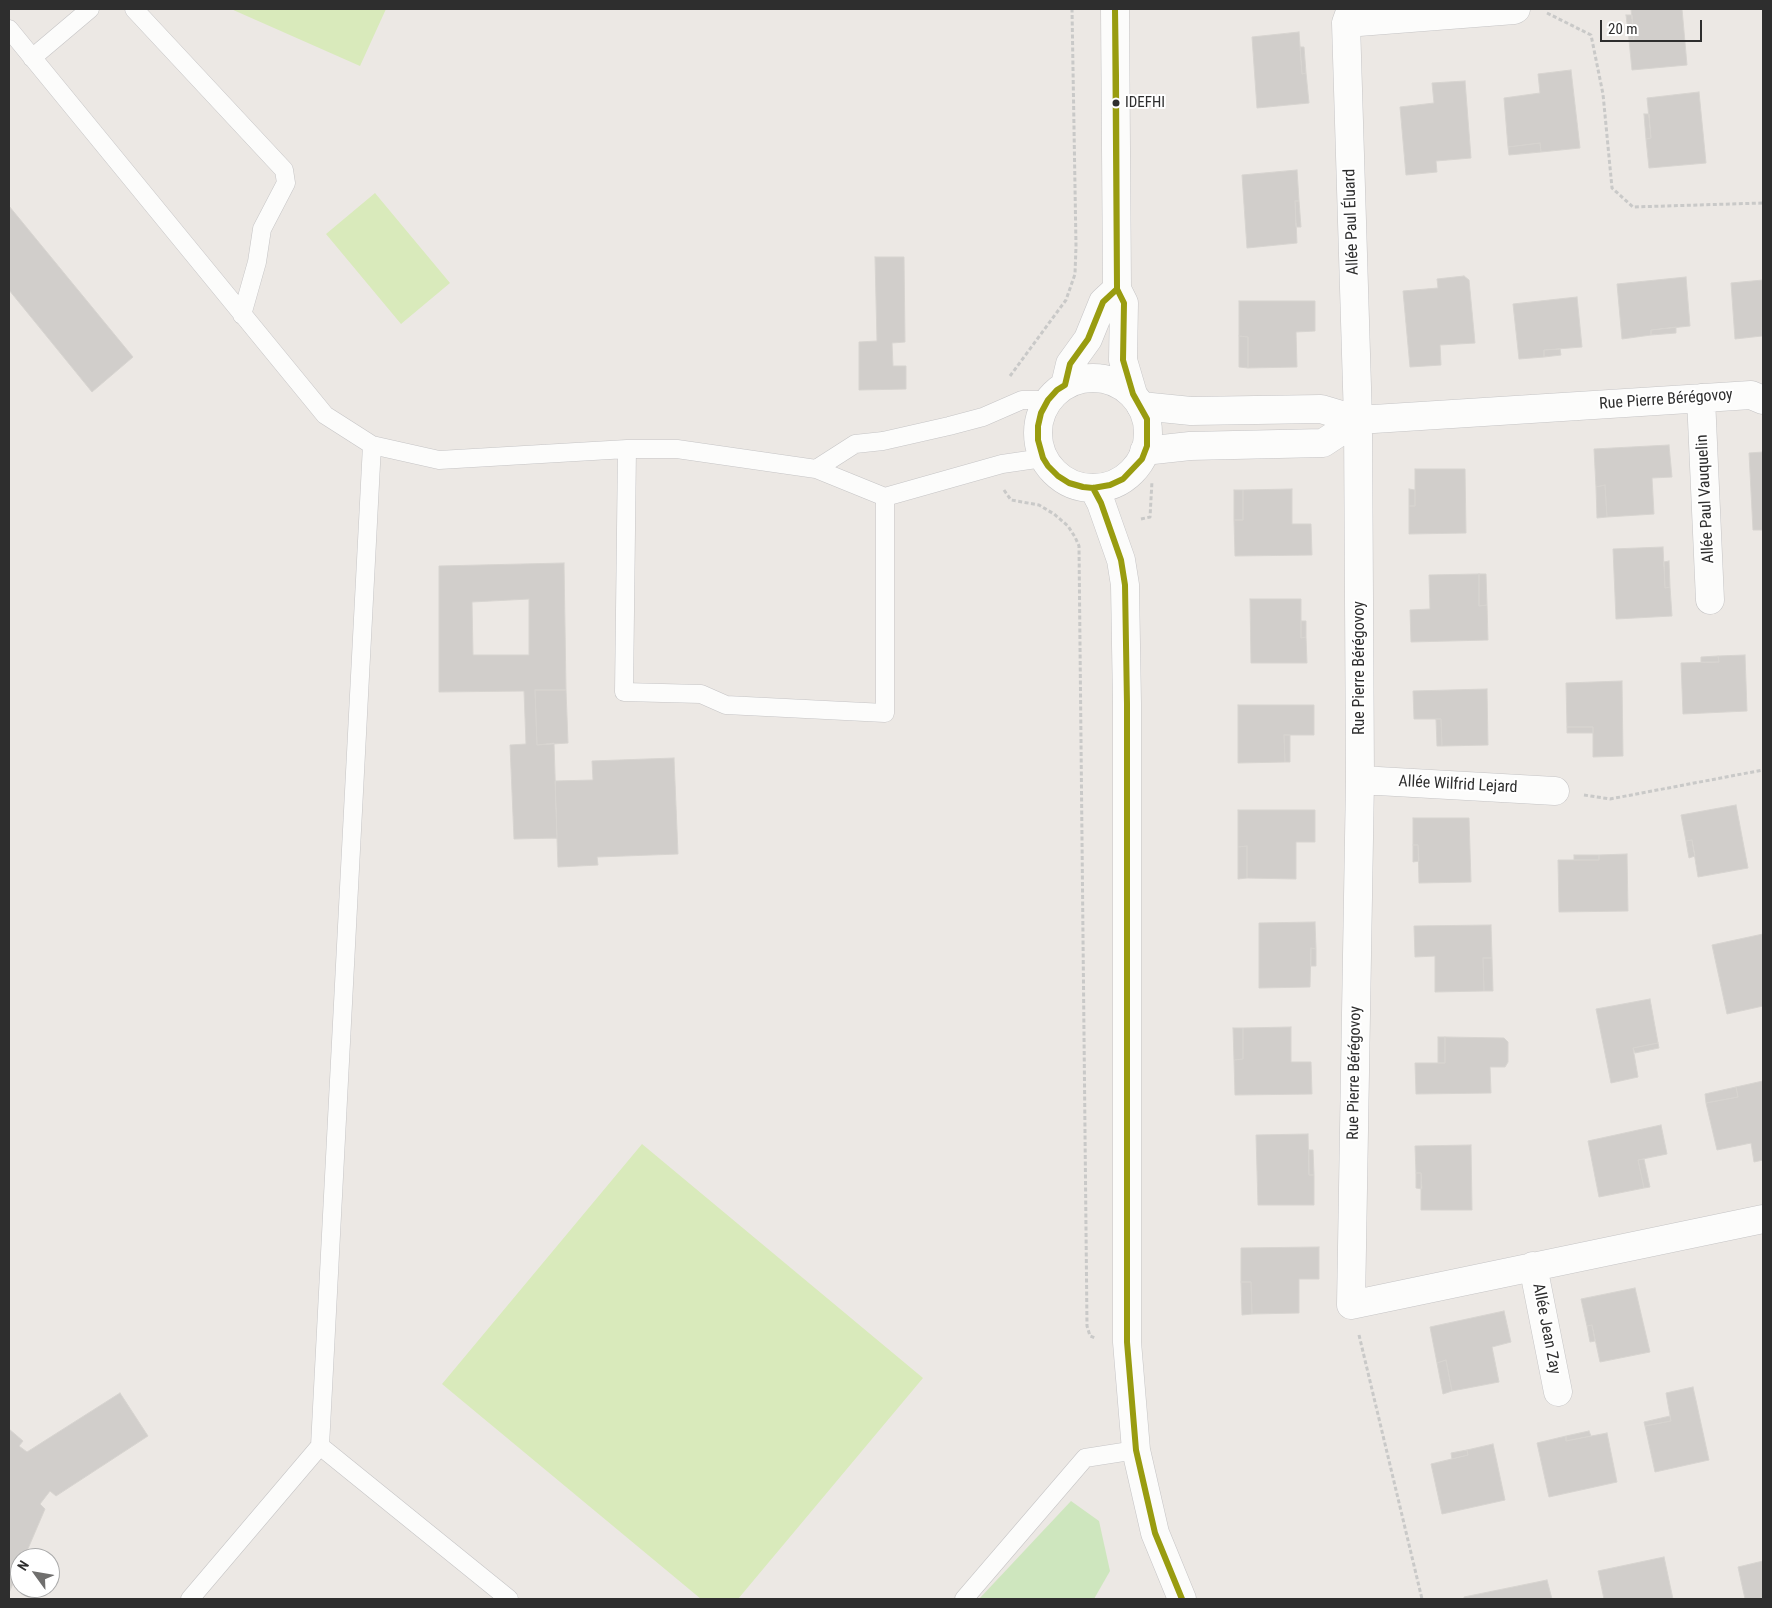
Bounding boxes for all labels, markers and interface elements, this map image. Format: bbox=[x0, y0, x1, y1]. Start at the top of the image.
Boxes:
scale bar bbox=[1602, 10, 1704, 42]
text: 20 m bbox=[1608, 20, 1638, 38]
place label: IDEFHI bbox=[1125, 94, 1165, 112]
marker: IDEFHI bbox=[1111, 98, 1121, 108]
street label: Allée Paul Éluard bbox=[1341, 168, 1363, 276]
street label: Rue Pierre Bérégovoy bbox=[1599, 386, 1733, 414]
street label: Allée Paul Vauquelin bbox=[1693, 434, 1719, 564]
street label: Rue Pierre Bérégovoy bbox=[1350, 601, 1370, 735]
street label: Allée Wilfrid Lejard bbox=[1398, 772, 1518, 798]
street label: Rue Pierre Bérégovoy bbox=[1344, 1006, 1366, 1140]
street label: Allée Jean Zay bbox=[1528, 1282, 1564, 1376]
north arrow bbox=[10, 1548, 60, 1598]
text: N bbox=[14, 1558, 32, 1573]

